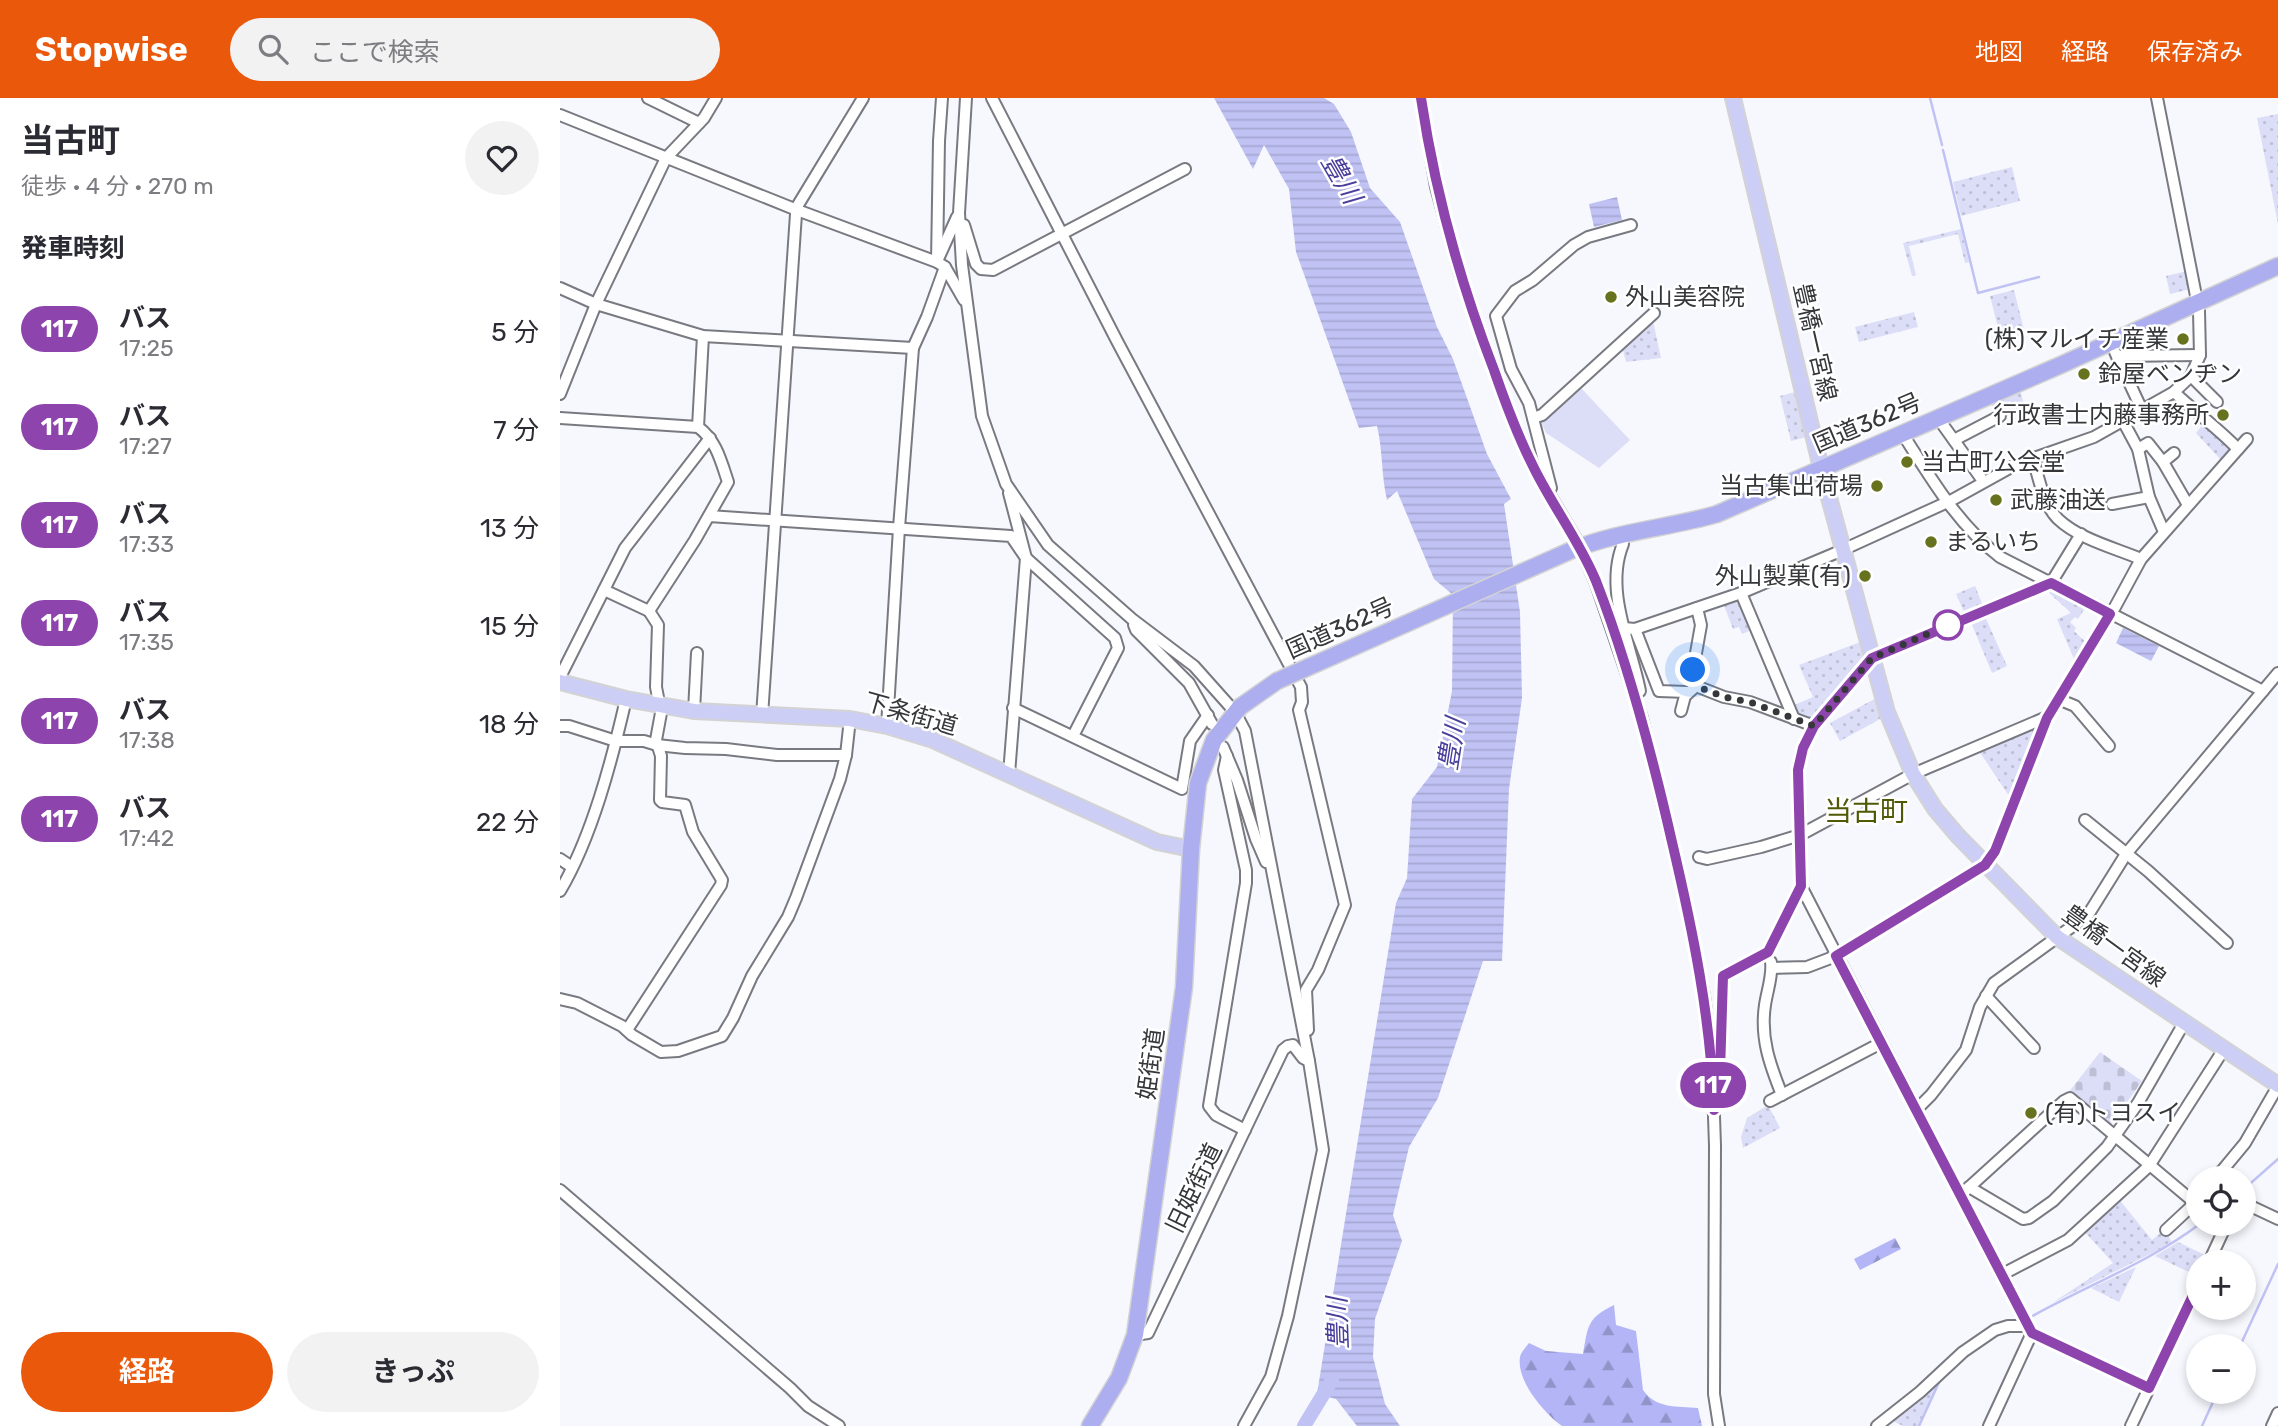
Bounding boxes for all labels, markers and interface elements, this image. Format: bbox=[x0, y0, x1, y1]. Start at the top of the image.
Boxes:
search box bbox=[230, 18, 720, 81]
text: Stopwise bbox=[35, 30, 188, 69]
icon: search bbox=[254, 30, 292, 68]
text: ここで検索 bbox=[310, 37, 440, 68]
text: 地図 bbox=[1975, 38, 2023, 66]
text: 経路 bbox=[2061, 38, 2109, 66]
text: 保存済み bbox=[2147, 38, 2243, 66]
text: 当古町 bbox=[21, 121, 120, 160]
button: heart bbox=[465, 121, 539, 195]
water label: 豊川 bbox=[1315, 149, 1369, 212]
text: 徒歩 · 4 分 · 270 m bbox=[21, 172, 214, 200]
text: 発車時刻 bbox=[21, 233, 125, 264]
street label: 豊橋一宮線 bbox=[1788, 280, 1842, 404]
place label: 外山美容院 bbox=[1625, 283, 1745, 311]
marker: 外山美容院 bbox=[1603, 289, 1619, 305]
text: バス bbox=[119, 303, 171, 334]
text: 117 bbox=[41, 315, 78, 343]
text: 5 分 bbox=[491, 317, 539, 348]
place label: (株)マルイチ産業 bbox=[1985, 325, 2169, 353]
marker: (株)マルイチ産業 bbox=[2175, 331, 2191, 347]
text: 17:25 bbox=[119, 334, 174, 362]
place label: 鈴屋ベンヂン bbox=[2098, 360, 2242, 388]
marker: 鈴屋ベンヂン bbox=[2076, 366, 2092, 382]
street label: 国道362号 bbox=[1809, 388, 1925, 458]
text: バス bbox=[119, 401, 171, 432]
place label: 行政書士内藤事務所 bbox=[1993, 401, 2209, 429]
marker: 行政書士内藤事務所 bbox=[2215, 407, 2231, 423]
text: 117 bbox=[41, 413, 78, 441]
text: 7 分 bbox=[493, 415, 539, 446]
text: 17:27 bbox=[119, 432, 172, 460]
place label: 当古町公会堂 bbox=[1921, 448, 2065, 476]
marker: 当古町公会堂 bbox=[1899, 454, 1915, 470]
place label: 当古集出荷場 bbox=[1719, 472, 1863, 500]
marker: 当古集出荷場 bbox=[1869, 478, 1885, 494]
place label: 武藤油送 bbox=[2010, 486, 2106, 514]
marker: 武藤油送 bbox=[1988, 492, 2004, 508]
text: バス bbox=[119, 499, 171, 530]
text: 117 bbox=[41, 511, 78, 539]
text: 13 分 bbox=[480, 513, 539, 544]
place label: まるいち bbox=[1945, 528, 2041, 556]
text: 17:33 bbox=[119, 530, 174, 558]
marker: まるいち bbox=[1923, 534, 1939, 550]
place label: 外山製菓(有) bbox=[1715, 562, 1851, 590]
marker: 外山製菓(有) bbox=[1857, 568, 1873, 584]
street label: 国道362号 bbox=[1282, 592, 1398, 664]
text: バス bbox=[119, 597, 171, 628]
text: 117 bbox=[41, 609, 78, 637]
unlabelled marker bbox=[1933, 610, 1963, 640]
text: 15 分 bbox=[480, 611, 539, 642]
text: 17:35 bbox=[119, 628, 174, 656]
your location bbox=[1675, 652, 1710, 687]
street label: 下条街道 bbox=[861, 687, 961, 741]
text: バス bbox=[119, 695, 171, 726]
text: 117 bbox=[41, 707, 78, 735]
text: 18 分 bbox=[479, 709, 539, 740]
water label: 豊川 bbox=[1433, 713, 1472, 772]
text: 17:38 bbox=[119, 726, 175, 754]
text: バス bbox=[119, 793, 171, 824]
district label: 当古町 bbox=[1824, 795, 1908, 828]
text: 117 bbox=[41, 805, 78, 833]
text: 22 分 bbox=[476, 807, 539, 838]
text: 17:42 bbox=[119, 824, 174, 852]
street label: 豊橋一宮線 bbox=[2057, 899, 2171, 993]
street label: 姫街道 bbox=[1132, 1026, 1170, 1102]
line badge: 117 bbox=[1673, 1062, 1753, 1108]
text: 117 bbox=[1694, 1071, 1732, 1099]
place label: (有)トヨスイ bbox=[2045, 1099, 2181, 1127]
marker: (有)トヨスイ bbox=[2023, 1105, 2039, 1121]
street label: 旧姫街道 bbox=[1160, 1139, 1228, 1237]
map controls bbox=[2186, 1166, 2256, 1404]
button: locate bbox=[2186, 1166, 2256, 1236]
button: + bbox=[2186, 1250, 2256, 1320]
water label: 豊川 bbox=[1321, 1293, 1354, 1350]
button: 経路 bbox=[21, 1332, 273, 1412]
button: きっぷ bbox=[287, 1332, 539, 1412]
button: − bbox=[2186, 1334, 2256, 1404]

